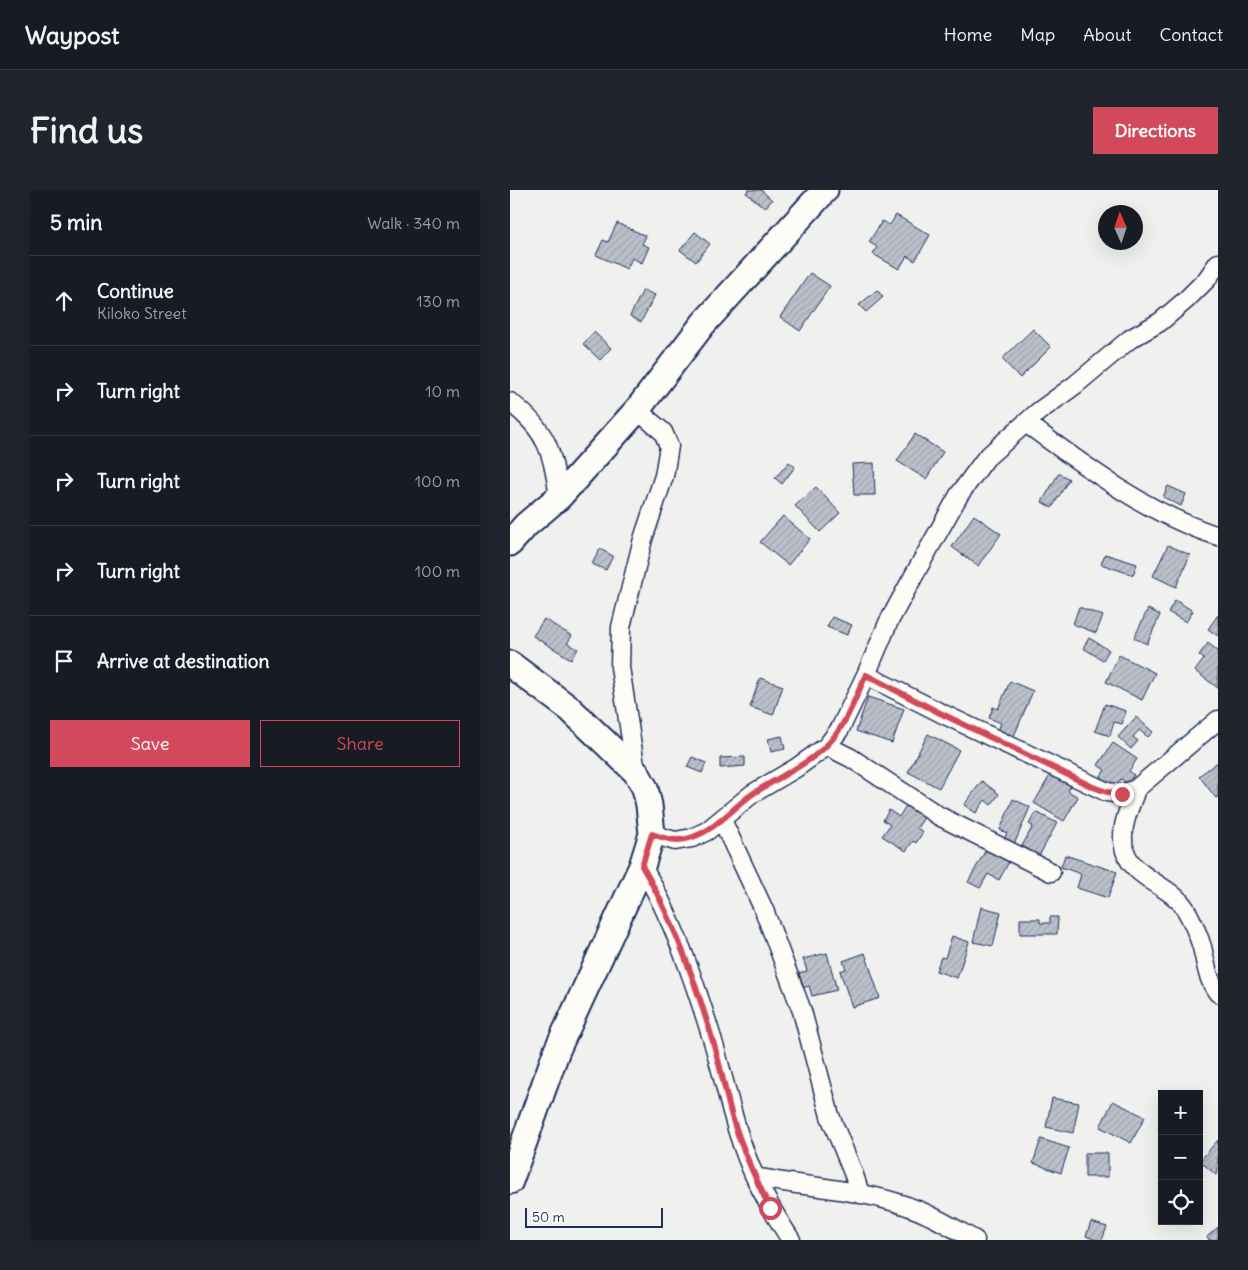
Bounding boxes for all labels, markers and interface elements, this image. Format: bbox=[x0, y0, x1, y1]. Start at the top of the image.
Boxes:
text: Waypost bbox=[25, 20, 119, 50]
text: Home bbox=[944, 23, 992, 46]
text: Map bbox=[1020, 23, 1055, 46]
text: About bbox=[1083, 23, 1131, 46]
text: Contact bbox=[1159, 23, 1223, 46]
button: Directions bbox=[1093, 107, 1218, 154]
text: Find us bbox=[30, 108, 143, 152]
north arrow bbox=[1098, 205, 1143, 250]
text: 5 min bbox=[50, 209, 102, 236]
text: Walk · 340 m bbox=[367, 213, 460, 233]
text: Continue bbox=[97, 279, 174, 303]
icon: ahead bbox=[50, 287, 78, 315]
text: 130 m bbox=[416, 291, 460, 311]
text: Kiloko Street bbox=[97, 303, 187, 323]
icon: right bbox=[50, 377, 78, 405]
text: Turn right bbox=[97, 379, 180, 403]
text: 10 m bbox=[425, 381, 460, 401]
icon: right bbox=[50, 467, 78, 495]
text: Turn right bbox=[97, 469, 180, 493]
text: 100 m bbox=[415, 471, 460, 491]
icon: right bbox=[50, 557, 78, 585]
text: Turn right bbox=[97, 559, 180, 583]
text: 100 m bbox=[415, 561, 460, 581]
icon: arrive bbox=[50, 647, 78, 675]
text: Arrive at destination bbox=[97, 649, 270, 673]
button: Save bbox=[50, 720, 250, 767]
button: Share bbox=[260, 720, 460, 767]
route end bbox=[1111, 783, 1134, 806]
map controls bbox=[1158, 1090, 1203, 1225]
button: + bbox=[1158, 1090, 1203, 1135]
button: − bbox=[1158, 1135, 1203, 1180]
button: locate bbox=[1158, 1180, 1203, 1225]
route start bbox=[759, 1197, 782, 1220]
scale bar bbox=[525, 1205, 662, 1228]
text: 50 m bbox=[532, 1208, 565, 1226]

